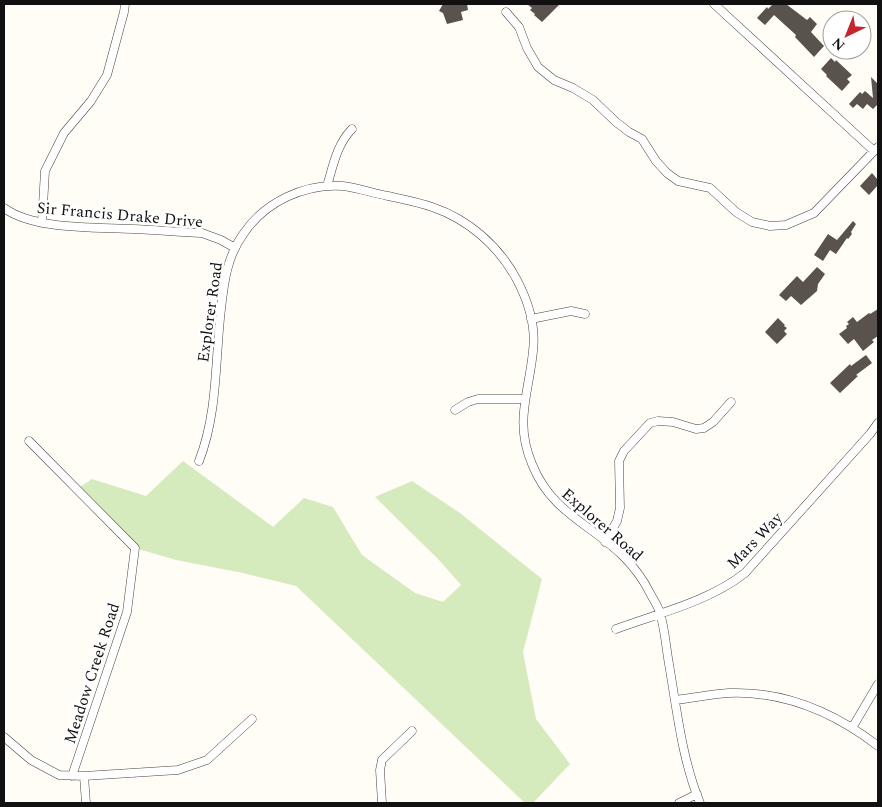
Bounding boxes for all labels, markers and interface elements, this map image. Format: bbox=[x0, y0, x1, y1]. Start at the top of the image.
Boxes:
north arrow bbox=[822, 10, 872, 60]
text: N bbox=[827, 33, 850, 56]
street label: Sir Francis Drake Drive bbox=[36, 196, 204, 234]
street label: Explorer Road bbox=[191, 260, 229, 364]
street label: Explorer Road bbox=[556, 482, 648, 567]
street label: Mars Way bbox=[721, 506, 789, 575]
street label: Meadow Creek Road bbox=[58, 600, 126, 747]

